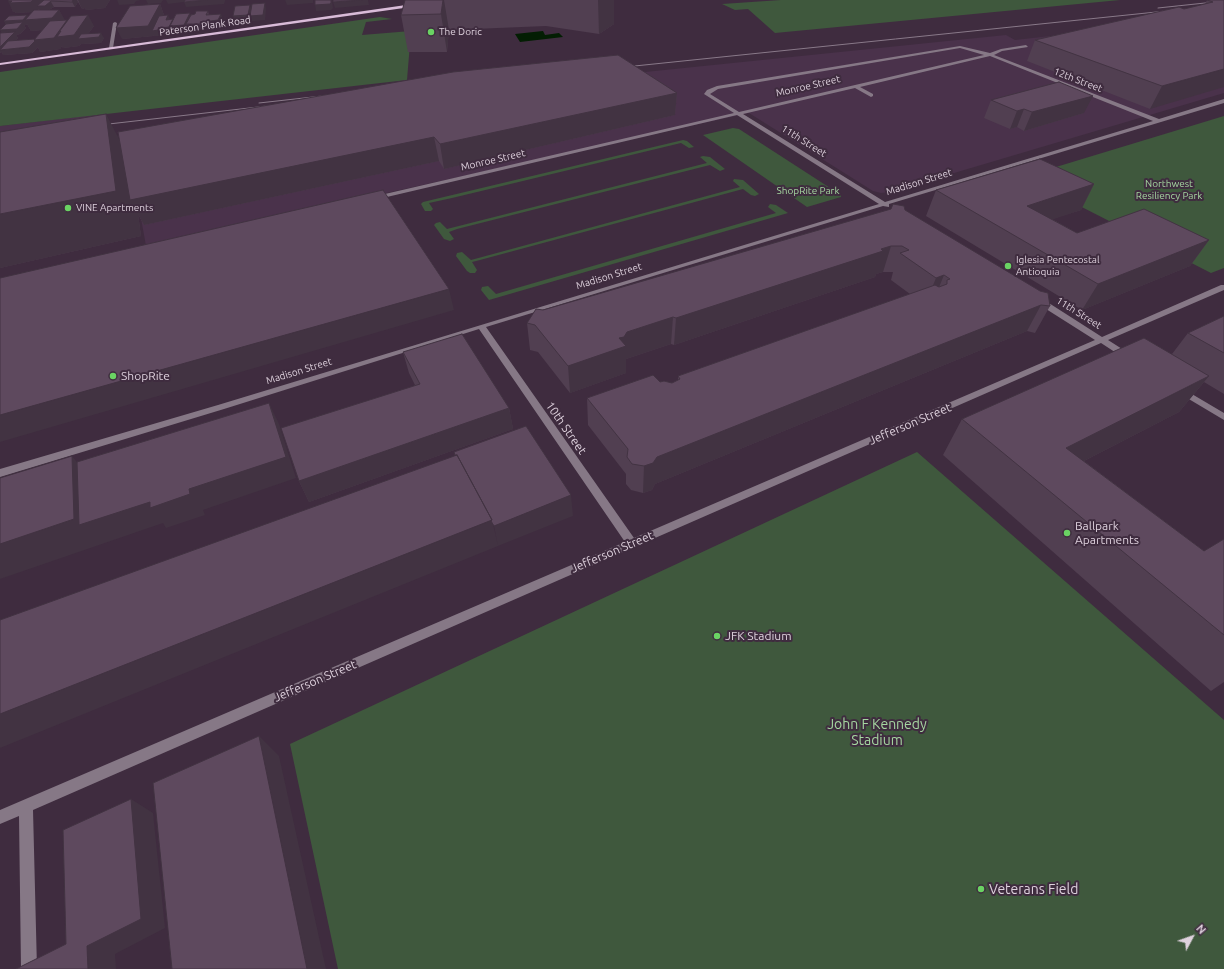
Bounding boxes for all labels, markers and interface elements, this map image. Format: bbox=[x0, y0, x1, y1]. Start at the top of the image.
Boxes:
street label: Paterson Plank Road bbox=[158, 14, 252, 38]
place label: The Doric bbox=[439, 26, 482, 38]
marker: The Doric bbox=[426, 27, 436, 37]
street label: 12th Street bbox=[1052, 65, 1104, 95]
street label: Monroe Street bbox=[775, 73, 841, 99]
street label: 11th Street bbox=[779, 122, 829, 160]
street label: Monroe Street bbox=[460, 147, 526, 173]
street label: Madison Street bbox=[885, 166, 953, 198]
park label: Northwest Resiliency Park bbox=[1136, 178, 1202, 202]
park label: ShopRite Park bbox=[777, 185, 839, 197]
place label: VINE Apartments bbox=[76, 202, 153, 214]
marker: VINE Apartments bbox=[63, 203, 73, 213]
place label: Iglesia Pentecostal Antioquia bbox=[1016, 254, 1100, 278]
street label: Madison Street bbox=[575, 260, 643, 292]
marker: Iglesia Pentecostal Antioquia bbox=[1003, 261, 1013, 271]
street label: 11th Street bbox=[1054, 294, 1104, 332]
street label: Madison Street bbox=[265, 355, 333, 387]
place label: ShopRite bbox=[121, 369, 170, 383]
marker: ShopRite bbox=[108, 371, 118, 381]
street label: 10th Street bbox=[543, 399, 589, 457]
street label: Jefferson Street bbox=[867, 400, 953, 448]
place label: Ballpark Apartments bbox=[1075, 519, 1139, 547]
street label: Jefferson Street bbox=[569, 528, 655, 576]
marker: Ballpark Apartments bbox=[1062, 528, 1072, 538]
place label: JFK Stadium bbox=[725, 629, 792, 643]
marker: JFK Stadium bbox=[712, 631, 722, 641]
street label: Jefferson Street bbox=[272, 657, 358, 705]
park label: John F Kennedy Stadium bbox=[827, 716, 927, 748]
place label: Veterans Field bbox=[989, 881, 1078, 897]
marker: Veterans Field bbox=[976, 884, 986, 894]
north arrow bbox=[1172, 917, 1212, 957]
text: N bbox=[1194, 922, 1208, 936]

